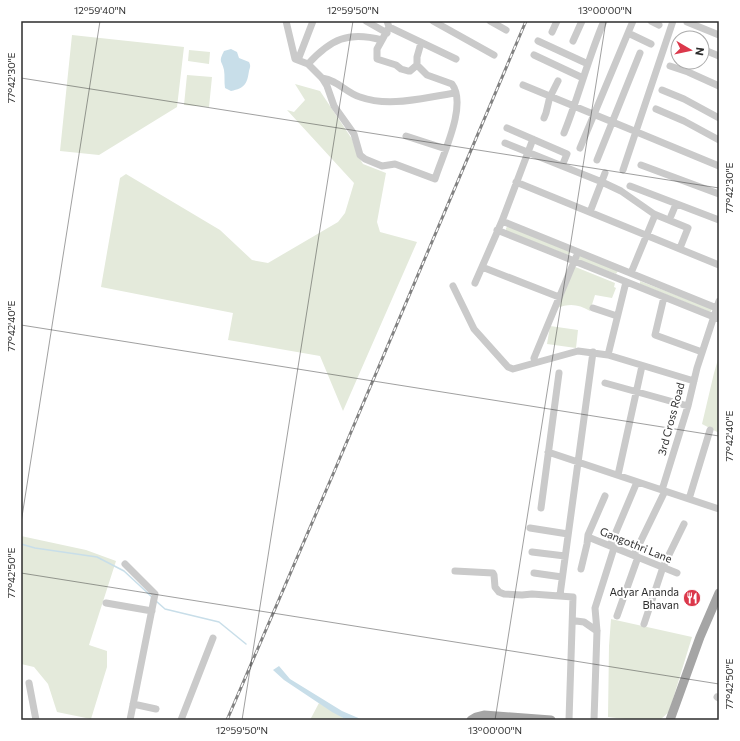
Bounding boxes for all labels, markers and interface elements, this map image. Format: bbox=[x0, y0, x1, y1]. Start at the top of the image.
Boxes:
text: 12°59'40"N bbox=[74, 4, 126, 16]
text: 12°59'50"N bbox=[327, 4, 379, 16]
text: 13°00'00"N bbox=[578, 4, 632, 16]
north arrow bbox=[670, 30, 710, 70]
text: N bbox=[693, 47, 707, 57]
text: 77°42'30"E bbox=[5, 53, 17, 103]
text: 77°42'30"E bbox=[723, 163, 735, 213]
text: 77°42'40"E bbox=[5, 300, 17, 351]
street label: 3rd Cross Road bbox=[655, 381, 686, 457]
text: 77°42'40"E bbox=[723, 410, 735, 461]
street label: Gangothri Lane bbox=[598, 524, 674, 565]
text: 77°42'50"E bbox=[5, 548, 17, 598]
place label: Adyar Ananda Bhavan bbox=[609, 585, 679, 611]
restaurant icon: Adyar Ananda Bhavan bbox=[682, 588, 702, 608]
text: 77°42'50"E bbox=[723, 659, 735, 709]
text: 12°59'50"N bbox=[216, 724, 268, 736]
text: 13°00'00"N bbox=[468, 724, 522, 736]

